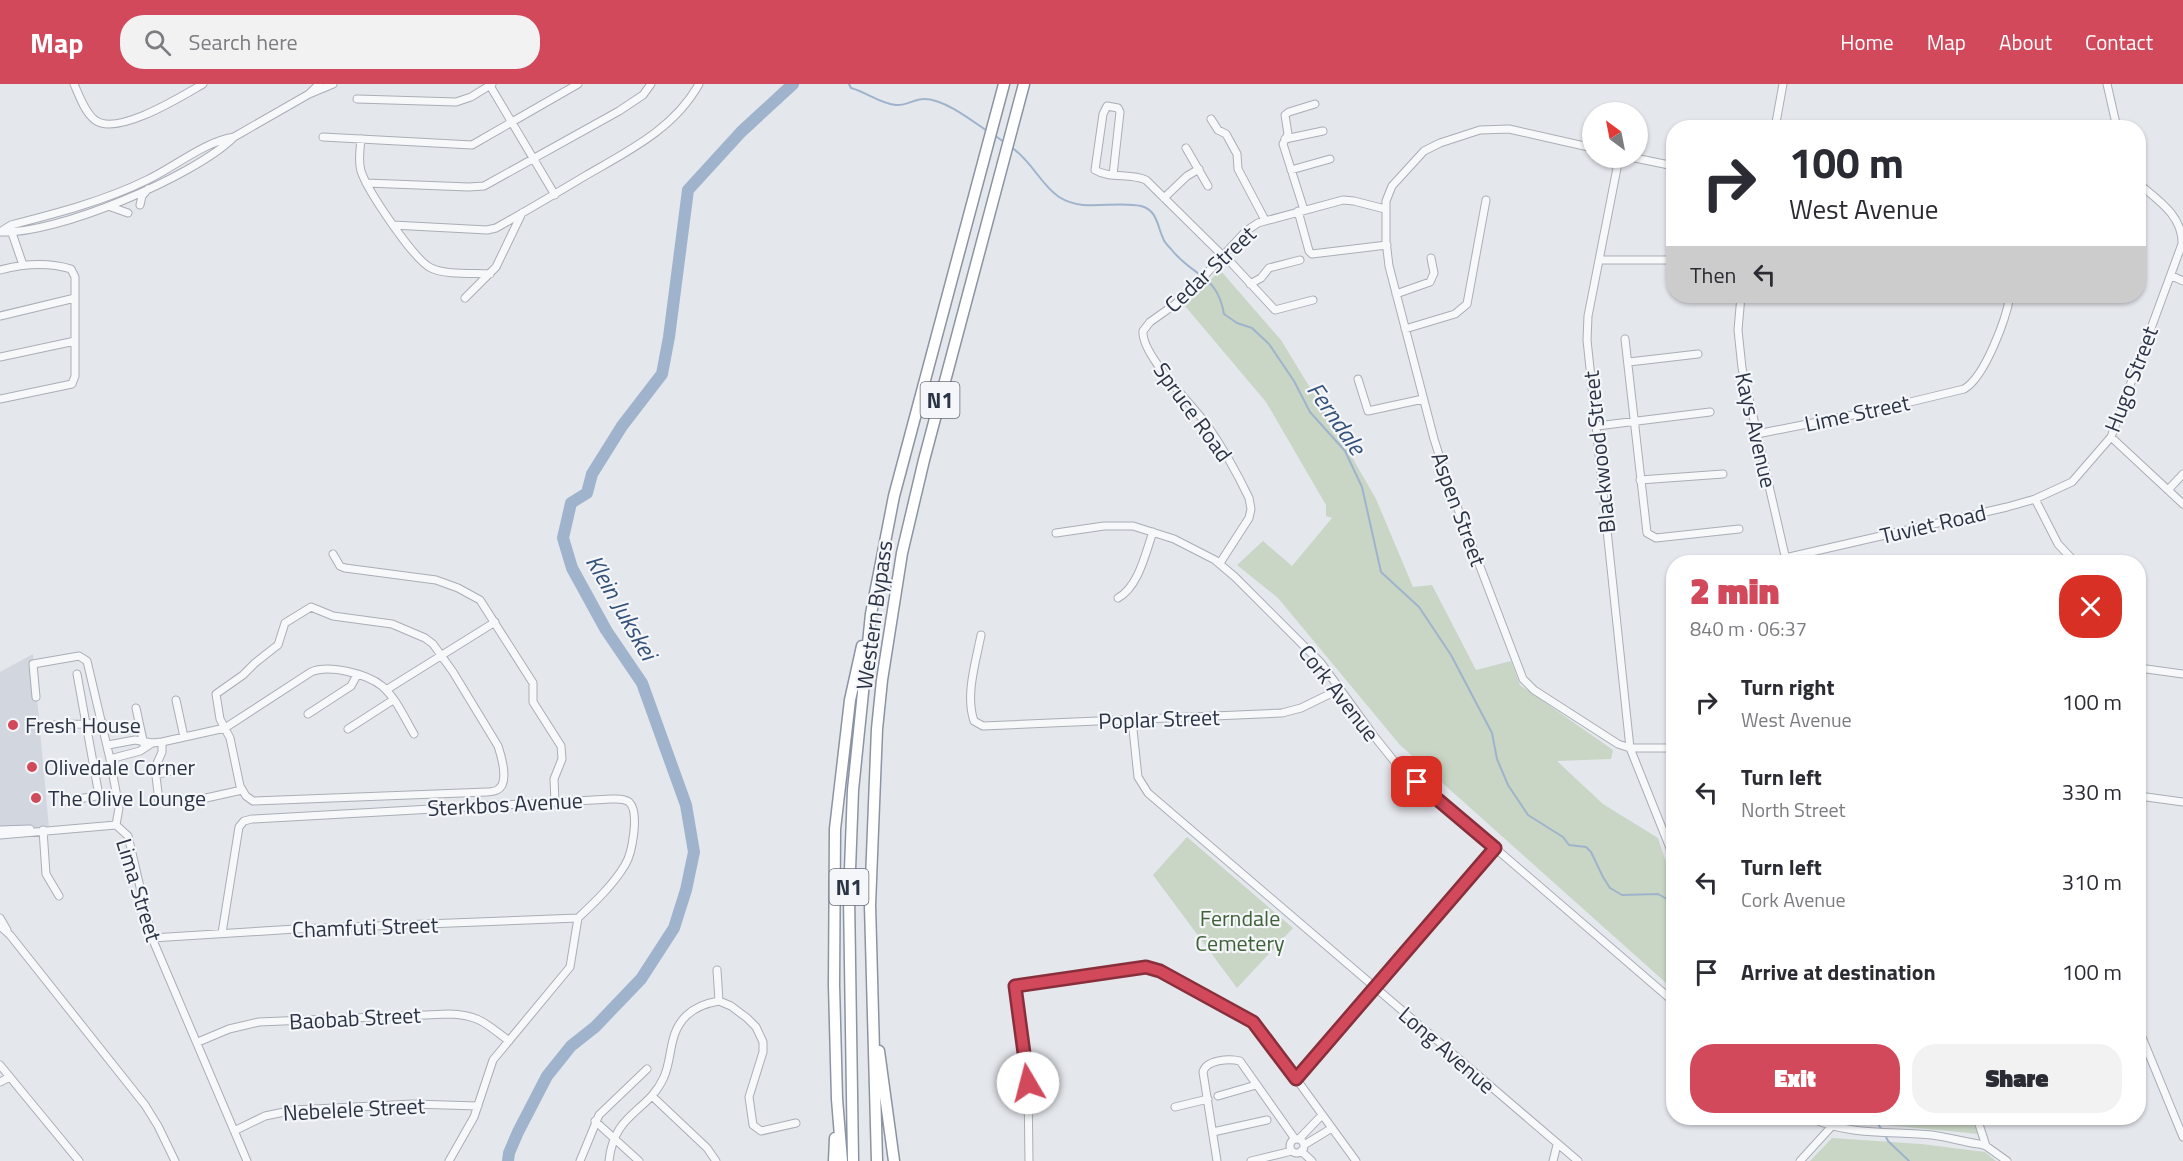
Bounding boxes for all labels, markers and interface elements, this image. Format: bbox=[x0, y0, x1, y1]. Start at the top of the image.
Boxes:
search box bbox=[120, 15, 540, 69]
text: Map bbox=[30, 21, 84, 64]
text: Search here bbox=[189, 25, 298, 59]
icon: search bbox=[141, 26, 174, 59]
text: Home bbox=[1840, 26, 1894, 58]
text: Map bbox=[1927, 26, 1966, 58]
text: About bbox=[1999, 26, 2052, 58]
text: Contact bbox=[2085, 26, 2153, 58]
north arrow bbox=[1582, 102, 1648, 168]
map controls bbox=[1582, 102, 1648, 168]
text: 100 m bbox=[1789, 130, 1904, 194]
icon: right bbox=[1690, 144, 1768, 222]
text: West Avenue bbox=[1789, 188, 1938, 229]
street label: Cedar Street bbox=[1156, 217, 1264, 321]
text: Then bbox=[1690, 258, 1736, 292]
icon: left bbox=[1748, 258, 1781, 291]
street label: Hugo Street bbox=[2095, 321, 2167, 437]
street label: Spruce Road bbox=[1145, 355, 1241, 469]
street label: Blackwood Street bbox=[1574, 369, 1624, 535]
street label: Kays Avenue bbox=[1726, 369, 1786, 491]
water label: Ferndale bbox=[1299, 374, 1376, 464]
road number: N1 bbox=[920, 382, 960, 418]
street label: Lime Street bbox=[1801, 385, 1913, 441]
street label: Aspen Street bbox=[1423, 447, 1495, 571]
street label: Tuviet Road bbox=[1877, 495, 1989, 553]
street label: Western Bypass bbox=[847, 538, 901, 692]
water label: Klein Jukskei bbox=[577, 548, 668, 669]
text: 2 min bbox=[1690, 563, 1779, 618]
button: close bbox=[2059, 575, 2122, 638]
text: 840 m · 06:37 bbox=[1690, 613, 1807, 644]
street label: Cork Avenue bbox=[1290, 637, 1388, 749]
text: Turn right bbox=[1741, 670, 1835, 704]
text: 100 m bbox=[2062, 685, 2122, 719]
icon: right bbox=[1690, 686, 1723, 719]
street label: Poplar Street bbox=[1098, 700, 1221, 738]
text: West Avenue bbox=[1741, 704, 1852, 735]
place label: Fresh House bbox=[25, 708, 141, 742]
marker: Fresh House bbox=[6, 718, 20, 732]
place label: Olivedale Corner bbox=[44, 750, 196, 784]
pin bbox=[1391, 756, 1442, 807]
marker: Olivedale Corner bbox=[25, 760, 39, 774]
text: Turn left bbox=[1741, 760, 1822, 794]
icon: arrive bbox=[1400, 765, 1433, 798]
text: 330 m bbox=[2062, 775, 2122, 809]
icon: left bbox=[1690, 776, 1723, 809]
place label: The Olive Lounge bbox=[48, 781, 206, 815]
street label: Sterkbos Avenue bbox=[426, 783, 584, 825]
marker: The Olive Lounge bbox=[29, 791, 43, 805]
text: North Street bbox=[1741, 794, 1846, 825]
street label: Lima Street bbox=[107, 834, 171, 946]
text: Turn left bbox=[1741, 850, 1822, 884]
text: 310 m bbox=[2062, 865, 2122, 899]
icon: left bbox=[1690, 866, 1723, 899]
road number: N1 bbox=[830, 869, 868, 905]
text: Cork Avenue bbox=[1741, 884, 1846, 915]
park label: Ferndale Cemetery bbox=[1195, 901, 1285, 960]
street label: Chamfuti Street bbox=[291, 907, 439, 947]
text: Arrive at destination bbox=[1741, 955, 1936, 989]
text: 100 m bbox=[2062, 955, 2122, 989]
icon: arrive bbox=[1690, 956, 1723, 989]
street label: Baobab Street bbox=[288, 998, 422, 1038]
street label: Long Avenue bbox=[1391, 998, 1503, 1102]
button: Exit bbox=[1690, 1044, 1900, 1113]
button: Share bbox=[1912, 1044, 2122, 1113]
position arrow bbox=[996, 1051, 1060, 1115]
street label: Nebelele Street bbox=[282, 1088, 426, 1130]

